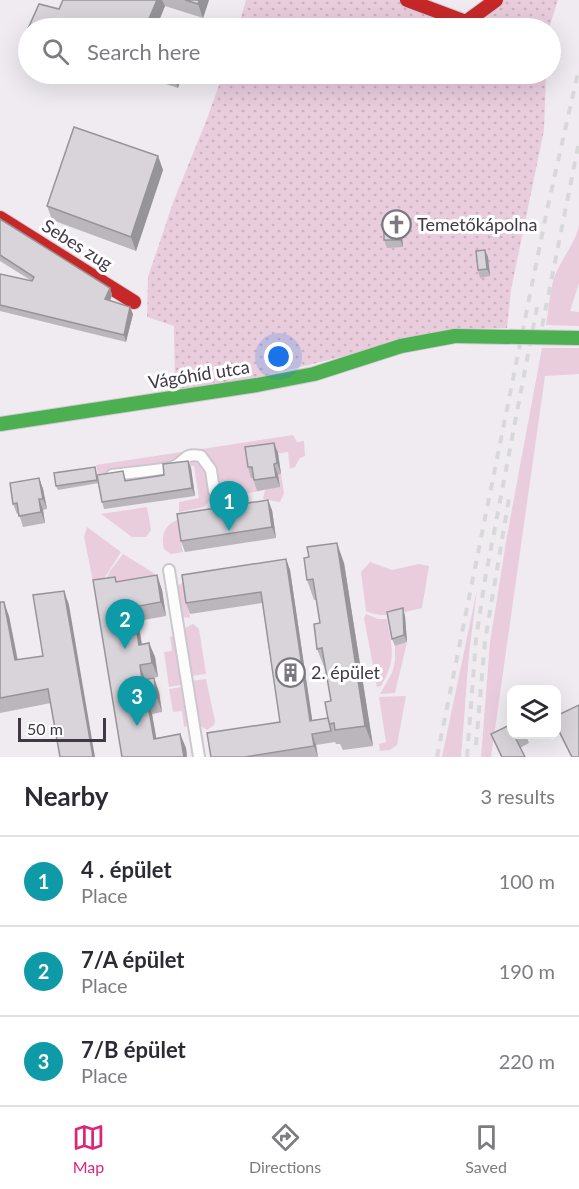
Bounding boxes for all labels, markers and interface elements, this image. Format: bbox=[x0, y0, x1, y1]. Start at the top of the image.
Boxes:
search box bbox=[18, 18, 561, 84]
icon: search bbox=[39, 35, 72, 68]
text: Search here bbox=[87, 38, 200, 65]
church icon: Temetőkápolna bbox=[380, 209, 412, 241]
place label: Temetőkápolna bbox=[417, 213, 537, 235]
street label: Sebes zug bbox=[38, 214, 117, 274]
your location bbox=[264, 342, 293, 371]
street label: Vágóhíd utca bbox=[147, 355, 251, 393]
pin: 1 bbox=[210, 482, 248, 531]
pin: 2 bbox=[106, 600, 144, 649]
building icon: 2. épület bbox=[274, 657, 306, 689]
place label: 2. épület bbox=[311, 661, 381, 683]
pin: 3 bbox=[118, 676, 156, 726]
map controls bbox=[507, 685, 561, 739]
button: layers bbox=[507, 685, 561, 739]
scale bar bbox=[18, 715, 106, 742]
text: 50 m bbox=[27, 719, 63, 738]
text: Nearby bbox=[24, 780, 109, 812]
text: 3 results bbox=[480, 784, 555, 808]
text: 4 . épület bbox=[81, 856, 172, 883]
text: 1 bbox=[38, 869, 49, 893]
text: 100 m bbox=[499, 869, 555, 893]
text: Place bbox=[81, 883, 128, 907]
text: 7/A épület bbox=[81, 946, 185, 973]
text: 2 bbox=[38, 959, 49, 983]
text: 190 m bbox=[499, 959, 555, 983]
text: Place bbox=[81, 973, 128, 997]
text: 7/B épület bbox=[81, 1036, 186, 1063]
text: 3 bbox=[38, 1049, 49, 1073]
text: 220 m bbox=[499, 1049, 555, 1073]
text: Place bbox=[81, 1063, 128, 1087]
tab: Map bbox=[72, 1121, 105, 1176]
tab: Directions bbox=[249, 1121, 321, 1176]
tab: Saved bbox=[465, 1121, 507, 1176]

